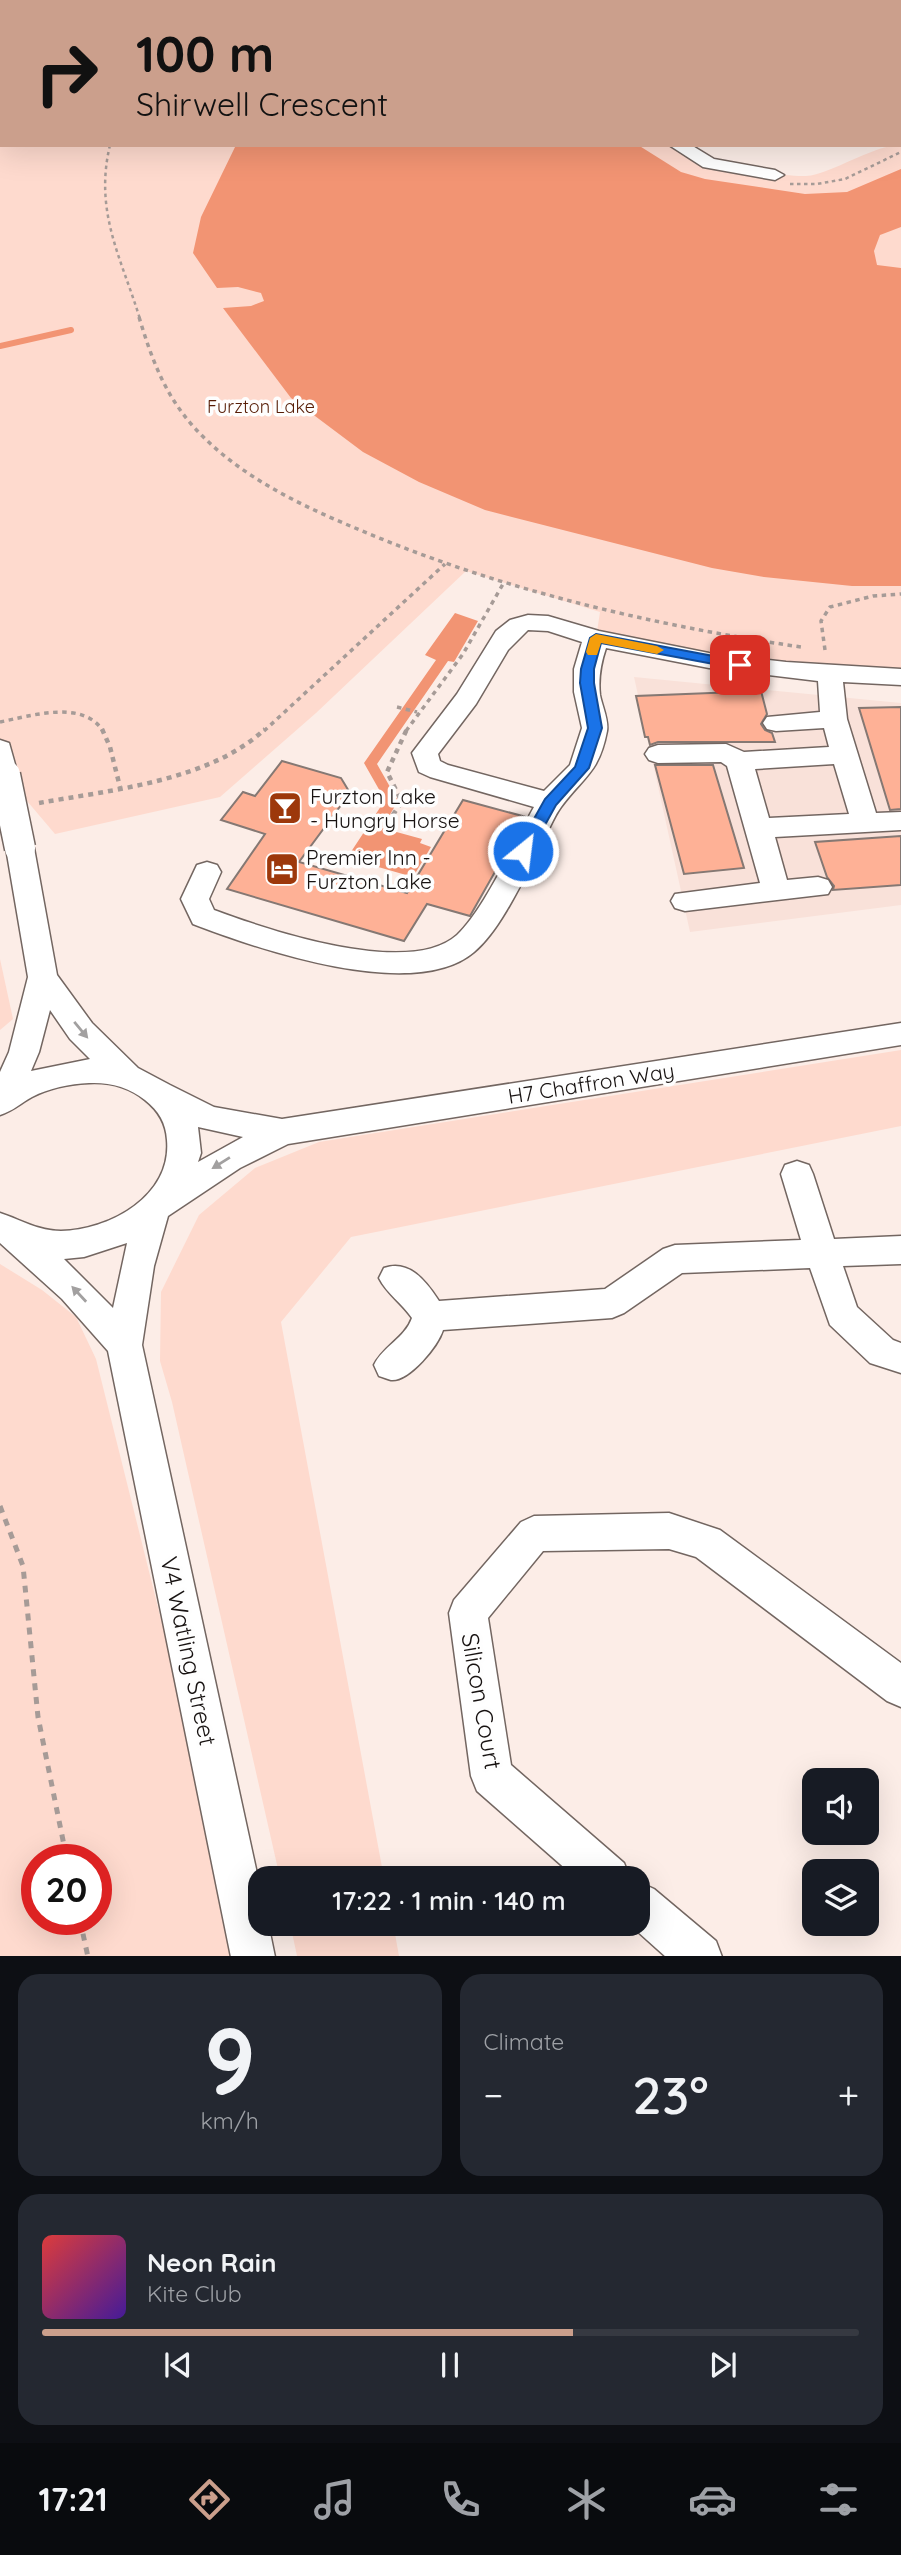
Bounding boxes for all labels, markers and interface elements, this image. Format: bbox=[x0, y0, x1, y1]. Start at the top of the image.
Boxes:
text: 100 m bbox=[136, 23, 274, 84]
icon: right bbox=[21, 28, 112, 119]
text: Shirwell Crescent bbox=[136, 84, 388, 124]
park label: Furzton Lake bbox=[207, 395, 315, 418]
pin bbox=[710, 635, 770, 695]
icon: arrive bbox=[721, 646, 759, 684]
place label: Furzton Lake - Hungry Horse bbox=[310, 783, 460, 833]
bar icon: Furzton Lake - Hungry Horse bbox=[266, 789, 304, 827]
position arrow bbox=[486, 814, 560, 888]
place label: Premier Inn - Furzton Lake bbox=[306, 844, 432, 894]
hotel icon: Premier Inn - Furzton Lake bbox=[263, 850, 301, 888]
one-way arrow bbox=[73, 1021, 89, 1039]
street label: H7 Chaffron Way bbox=[506, 1057, 676, 1109]
one-way arrow bbox=[212, 1157, 231, 1170]
one-way arrow bbox=[70, 1286, 87, 1303]
street label: V4 Watling Street bbox=[154, 1554, 224, 1748]
street label: Silicon Court bbox=[455, 1631, 509, 1771]
map controls bbox=[802, 1768, 879, 1936]
button: sound bbox=[802, 1768, 879, 1845]
speed limit sign: 20 bbox=[21, 1844, 112, 1935]
button: layers bbox=[802, 1859, 879, 1936]
text: 17:22 · 1 min · 140 m bbox=[332, 1884, 566, 1917]
text: 9 bbox=[204, 2003, 256, 2117]
text: Climate bbox=[484, 2027, 564, 2056]
text: 23° bbox=[632, 2062, 709, 2127]
text: − bbox=[484, 2071, 503, 2119]
text: + bbox=[838, 2071, 859, 2119]
text: km/h bbox=[201, 2106, 259, 2135]
text: Neon Rain bbox=[147, 2246, 276, 2279]
text: Kite Club bbox=[147, 2279, 242, 2308]
icon: previous bbox=[159, 2346, 197, 2384]
icon: pause bbox=[431, 2346, 469, 2384]
icon: next bbox=[704, 2346, 742, 2384]
icon: directions bbox=[185, 2475, 234, 2524]
icon: music bbox=[310, 2475, 359, 2524]
icon: phone bbox=[436, 2475, 485, 2524]
icon: climate bbox=[562, 2475, 611, 2524]
icon: car bbox=[688, 2475, 737, 2524]
icon: filters bbox=[814, 2475, 863, 2524]
text: 17:21 bbox=[38, 2479, 108, 2519]

